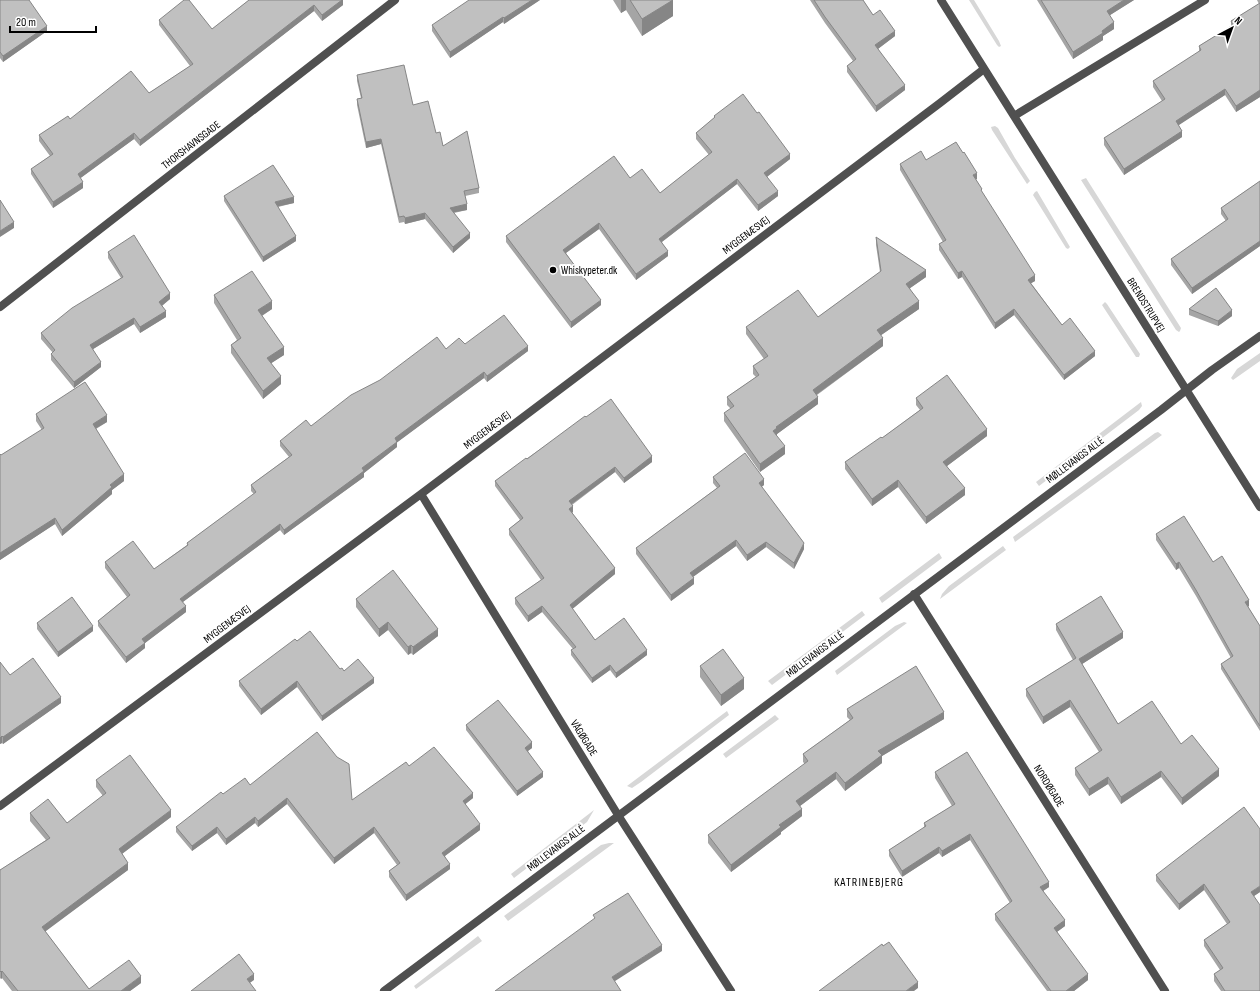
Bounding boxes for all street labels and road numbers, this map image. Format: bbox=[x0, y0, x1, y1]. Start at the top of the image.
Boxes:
street label: THORSHAVNSGADE bbox=[159, 118, 223, 172]
street label: MYGGENÆSVEJ bbox=[720, 213, 772, 257]
street label: BRENDSTRUPVEJ bbox=[1124, 276, 1168, 334]
street label: MYGGENÆSVEJ bbox=[461, 408, 513, 452]
street label: MØLLEVANGS ALLÉ bbox=[1044, 434, 1106, 486]
street label: MYGGENÆSVEJ bbox=[201, 602, 253, 646]
street label: MØLLEVANGS ALLÉ bbox=[784, 628, 846, 680]
street label: VÅGØGADE bbox=[568, 717, 600, 759]
street label: NORDØGADE bbox=[1031, 763, 1067, 809]
street label: MØLLEVANGS ALLÉ bbox=[525, 822, 587, 874]

